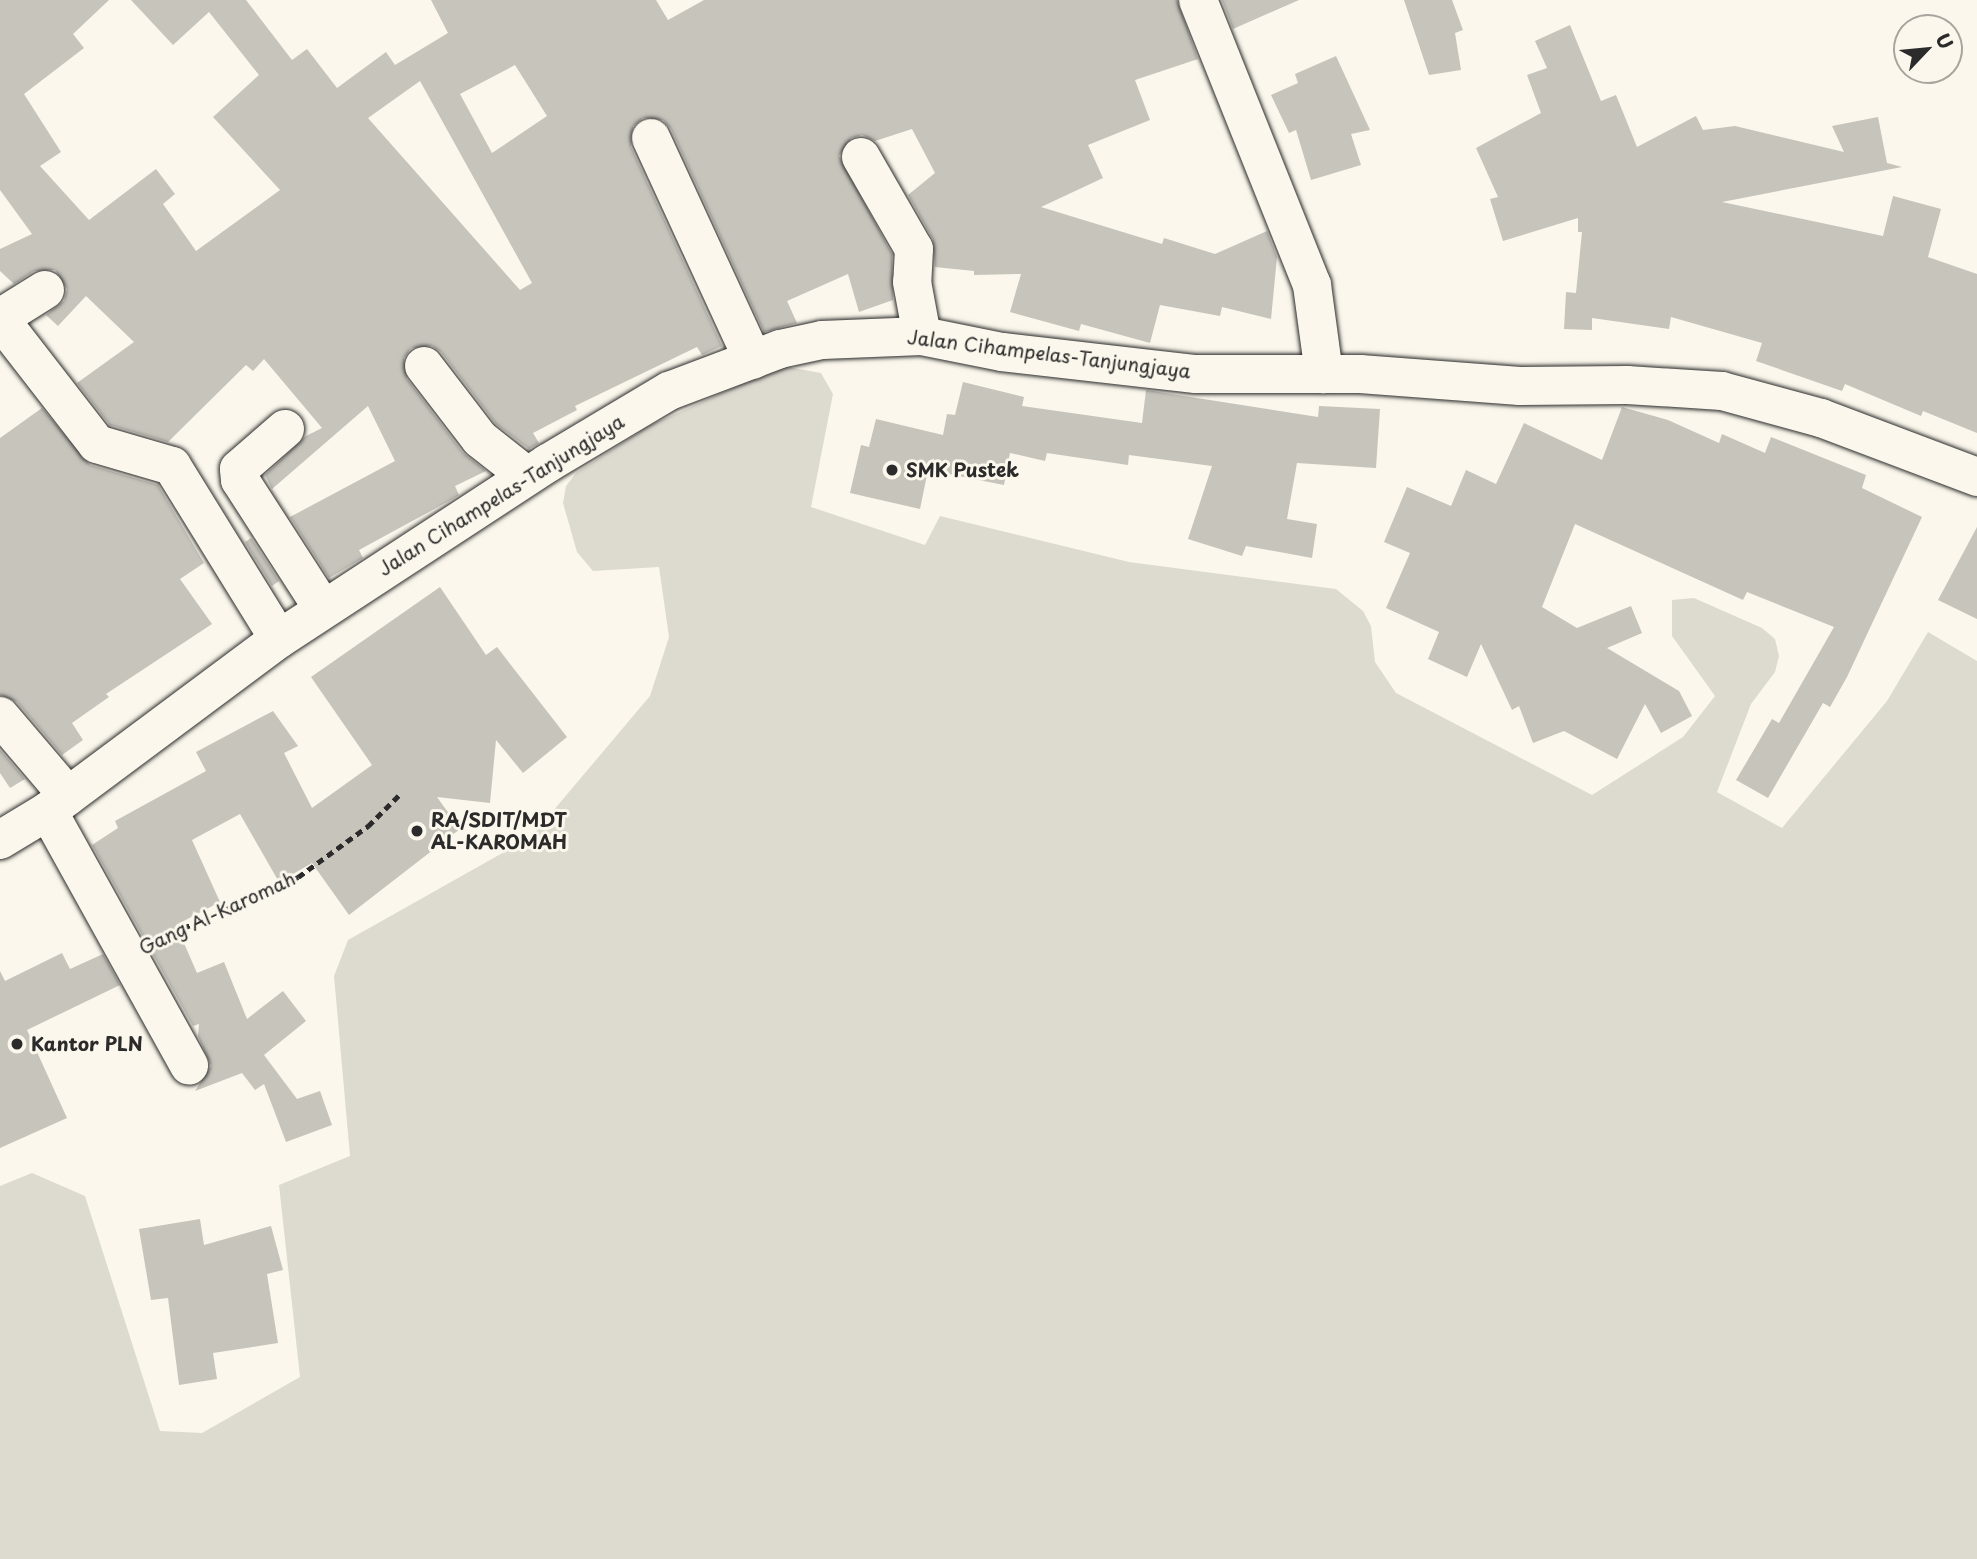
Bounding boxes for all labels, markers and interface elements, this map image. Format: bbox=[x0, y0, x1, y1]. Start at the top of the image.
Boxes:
north arrow bbox=[1893, 14, 1963, 84]
text: U bbox=[1929, 28, 1961, 53]
street label: Jalan Cihampelas-Tanjungjaya bbox=[905, 325, 1193, 383]
street label: Jalan Cihampelas-Tanjungjaya bbox=[374, 409, 628, 581]
place label: SMK Pustek bbox=[906, 459, 1021, 481]
marker: SMK Pustek bbox=[884, 462, 900, 478]
place label: RA/SDIT/MDT AL-KAROMAH bbox=[431, 809, 567, 853]
marker: RA/SDIT/MDT AL-KAROMAH bbox=[409, 823, 425, 839]
street label: Gang Al-Karomah bbox=[136, 867, 298, 959]
place label: Kantor PLN bbox=[31, 1033, 143, 1055]
marker: Kantor PLN bbox=[9, 1036, 25, 1052]

